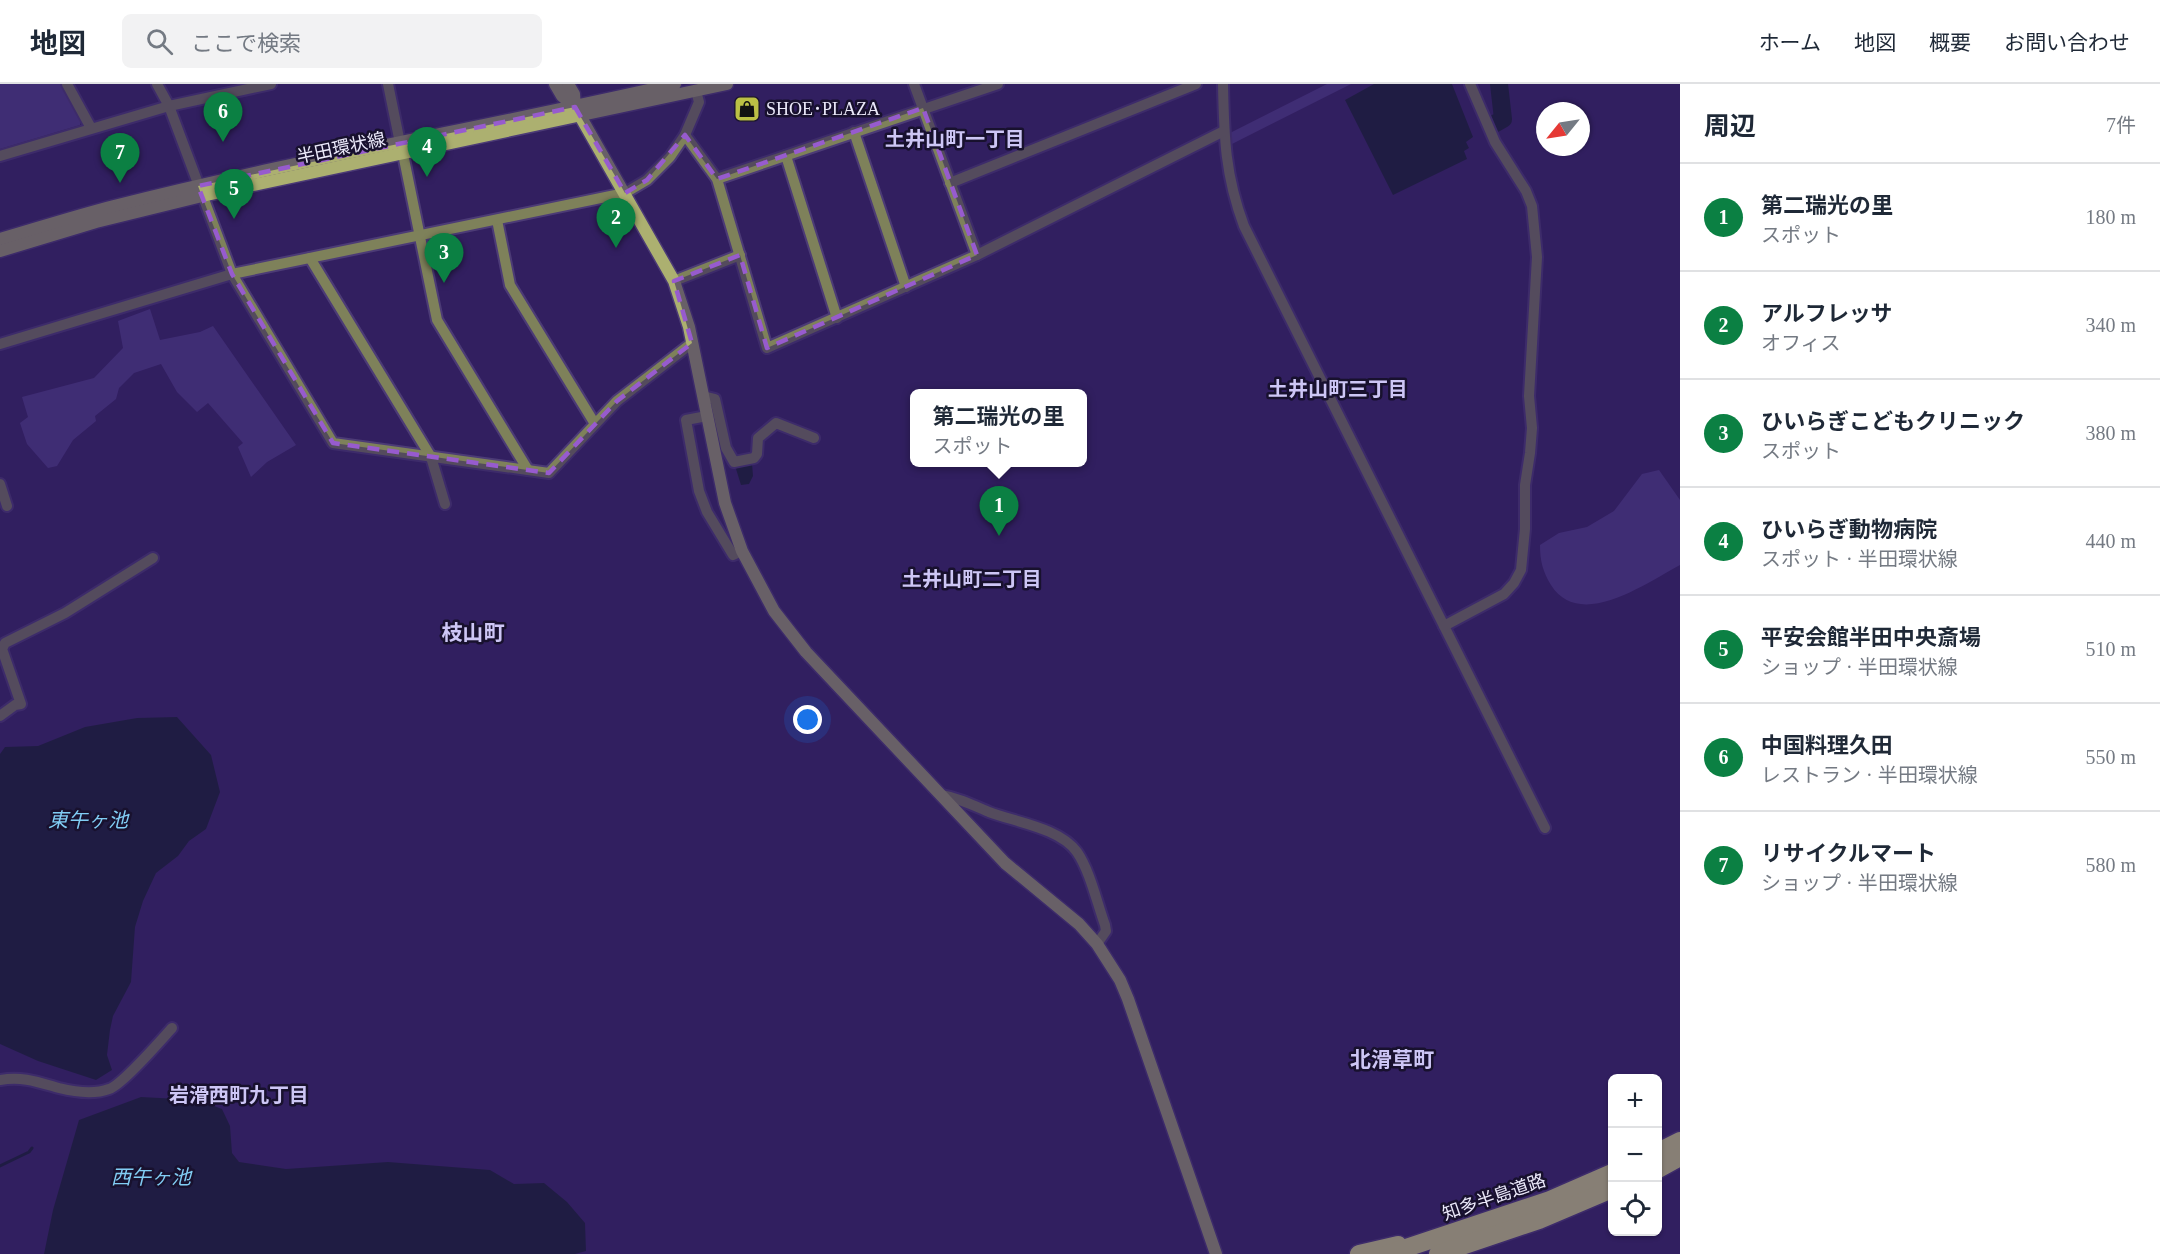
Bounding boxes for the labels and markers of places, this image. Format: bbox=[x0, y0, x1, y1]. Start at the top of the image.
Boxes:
pin: 6 bbox=[204, 92, 242, 142]
shop icon: SHOE･PLAZA bbox=[732, 94, 762, 124]
place label: SHOE･PLAZA bbox=[766, 99, 880, 119]
pin: 4 bbox=[408, 128, 446, 177]
pin: 7 bbox=[100, 134, 140, 183]
pin: 5 bbox=[214, 170, 254, 219]
pin: 2 bbox=[596, 198, 636, 248]
pin: 3 bbox=[424, 234, 464, 283]
pin: 1 bbox=[980, 486, 1018, 536]

